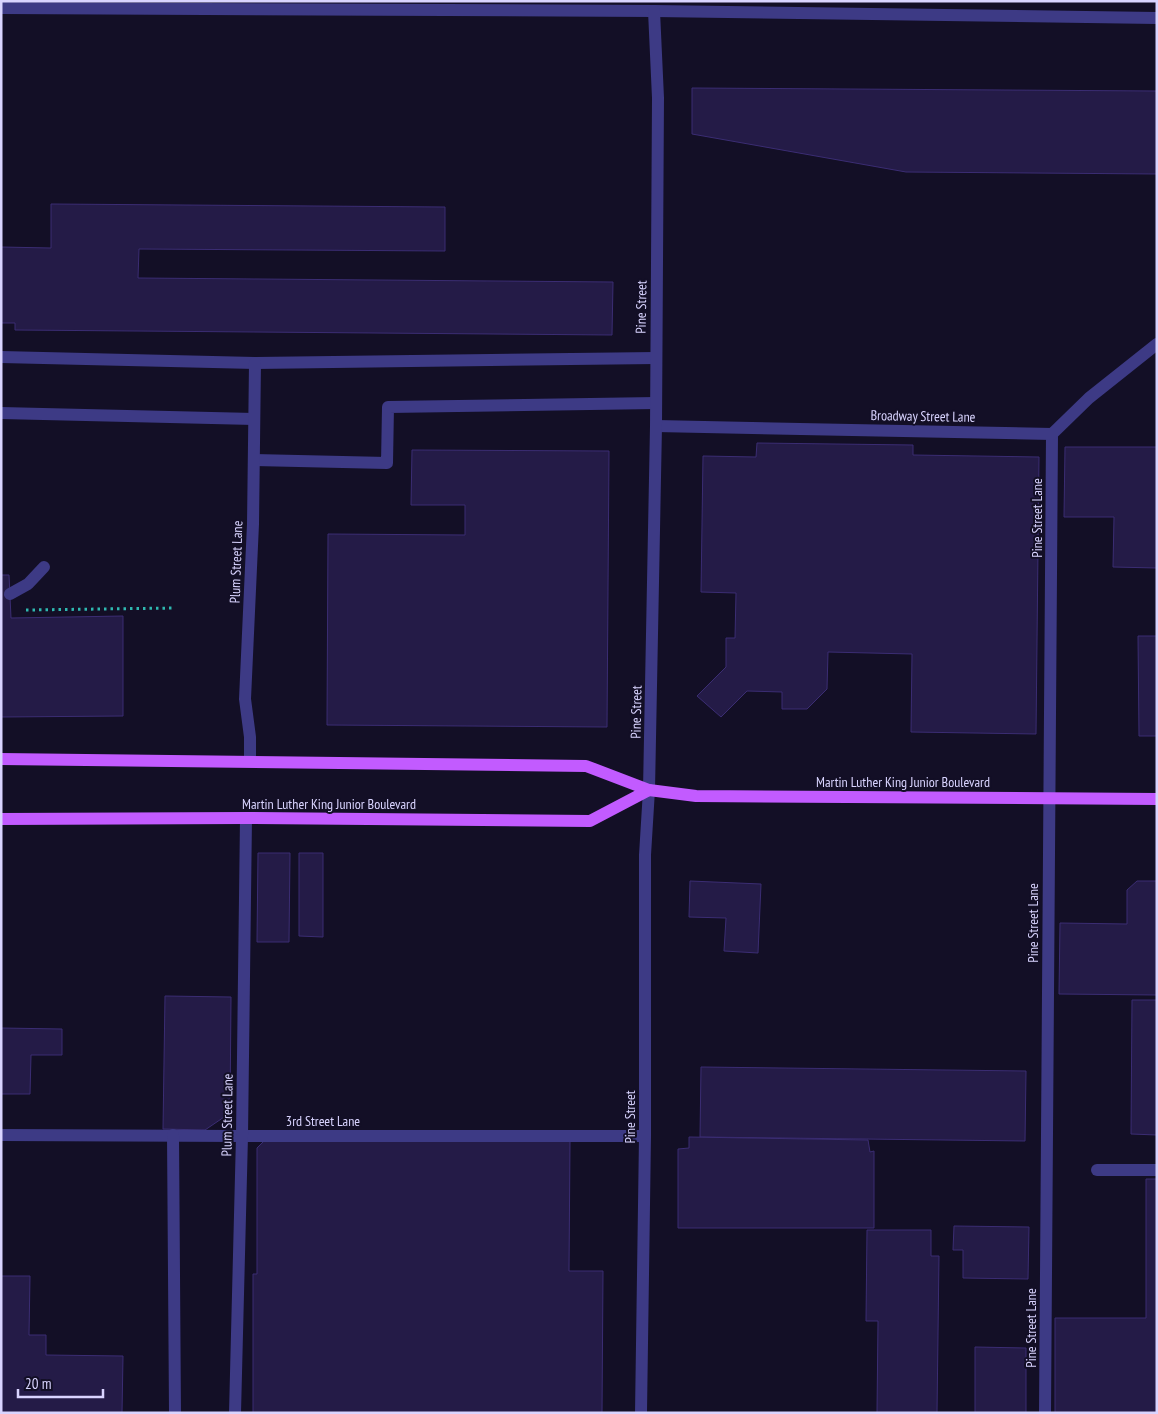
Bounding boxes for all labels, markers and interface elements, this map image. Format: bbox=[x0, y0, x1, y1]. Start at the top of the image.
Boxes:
street label: Pine Street bbox=[632, 280, 650, 334]
street label: Broadway Street Lane bbox=[870, 406, 976, 426]
street label: Pine Street Lane bbox=[1028, 478, 1046, 558]
street label: Plum Street Lane bbox=[226, 520, 246, 604]
street label: Pine Street bbox=[627, 685, 645, 739]
street label: Martin Luther King Junior Boulevard bbox=[816, 773, 990, 791]
street label: Martin Luther King Junior Boulevard bbox=[242, 795, 416, 813]
street label: Pine Street Lane bbox=[1024, 883, 1042, 963]
street label: Plum Street Lane bbox=[217, 1073, 237, 1157]
street label: Pine Street bbox=[621, 1090, 639, 1144]
street label: 3rd Street Lane bbox=[286, 1112, 360, 1130]
street label: Pine Street Lane bbox=[1022, 1288, 1040, 1368]
scale bar bbox=[18, 1366, 102, 1398]
text: 20 m bbox=[25, 1374, 51, 1393]

